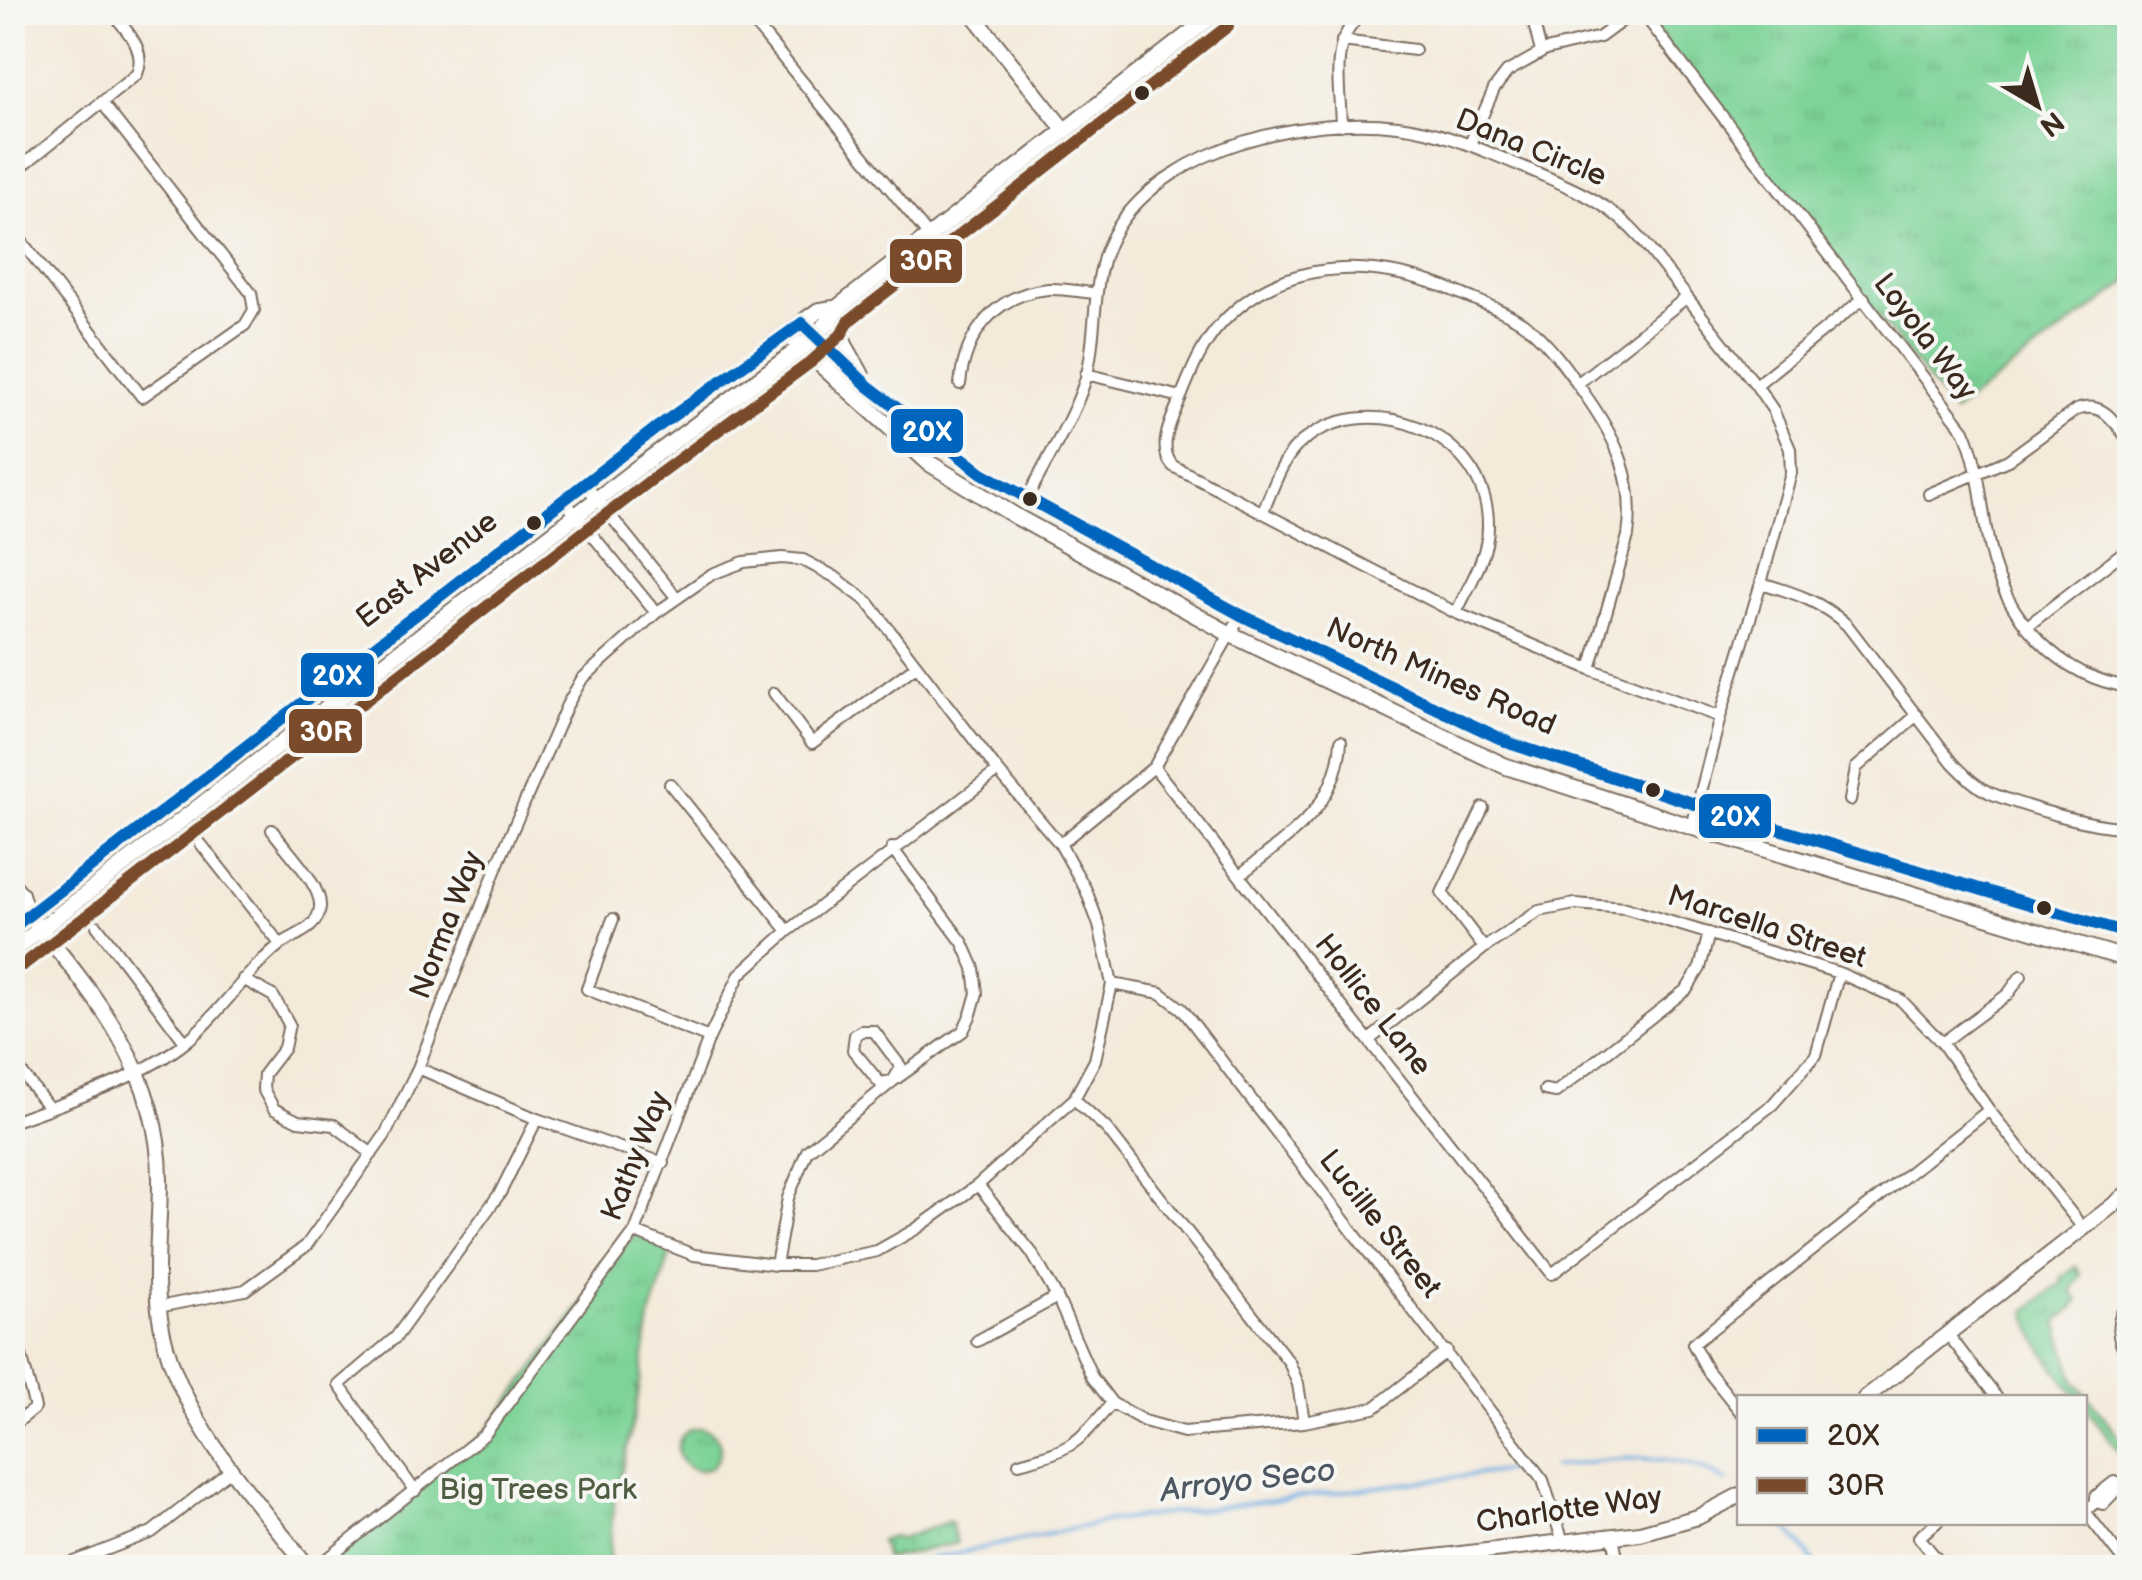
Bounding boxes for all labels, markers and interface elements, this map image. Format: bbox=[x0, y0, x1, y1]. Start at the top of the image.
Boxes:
north arrow bbox=[1987, 55, 2087, 155]
unlabelled marker bbox=[1132, 83, 1152, 103]
street label: Dana Circle bbox=[1450, 101, 1612, 195]
text: N bbox=[2033, 104, 2070, 143]
line badge: 30R bbox=[888, 237, 964, 285]
text: 30R bbox=[900, 245, 952, 278]
street label: Loyola Way bbox=[1866, 267, 1985, 408]
line badge: 20X bbox=[889, 407, 965, 455]
text: 20X bbox=[902, 416, 953, 449]
unlabelled marker bbox=[1020, 489, 1040, 509]
street label: East Avenue bbox=[349, 504, 505, 636]
unlabelled marker bbox=[524, 513, 544, 533]
street label: North Mines Road bbox=[1320, 610, 1562, 744]
line badge: 20X bbox=[299, 651, 376, 699]
text: 20X bbox=[312, 660, 363, 693]
line badge: 30R bbox=[287, 707, 364, 755]
text: 30R bbox=[300, 716, 352, 749]
unlabelled marker bbox=[1643, 780, 1663, 800]
line badge: 20X bbox=[1697, 792, 1773, 840]
text: 20X bbox=[1710, 801, 1761, 834]
street label: Norma Way bbox=[402, 846, 492, 1004]
street label: Marcella Street bbox=[1663, 878, 1871, 976]
unlabelled marker bbox=[2034, 898, 2054, 918]
street label: Hollice Lane bbox=[1307, 927, 1439, 1083]
street label: Kathy Way bbox=[594, 1086, 678, 1226]
street label: Lucille Street bbox=[1311, 1143, 1449, 1305]
legend bbox=[1737, 1395, 2087, 1525]
text: 20X bbox=[1827, 1418, 1879, 1454]
water label: Arroyo Seco bbox=[1156, 1451, 1338, 1511]
text: 30R bbox=[1827, 1468, 1884, 1504]
park label: Big Trees Park bbox=[439, 1472, 637, 1508]
street label: Charlotte Way bbox=[1474, 1479, 1665, 1541]

